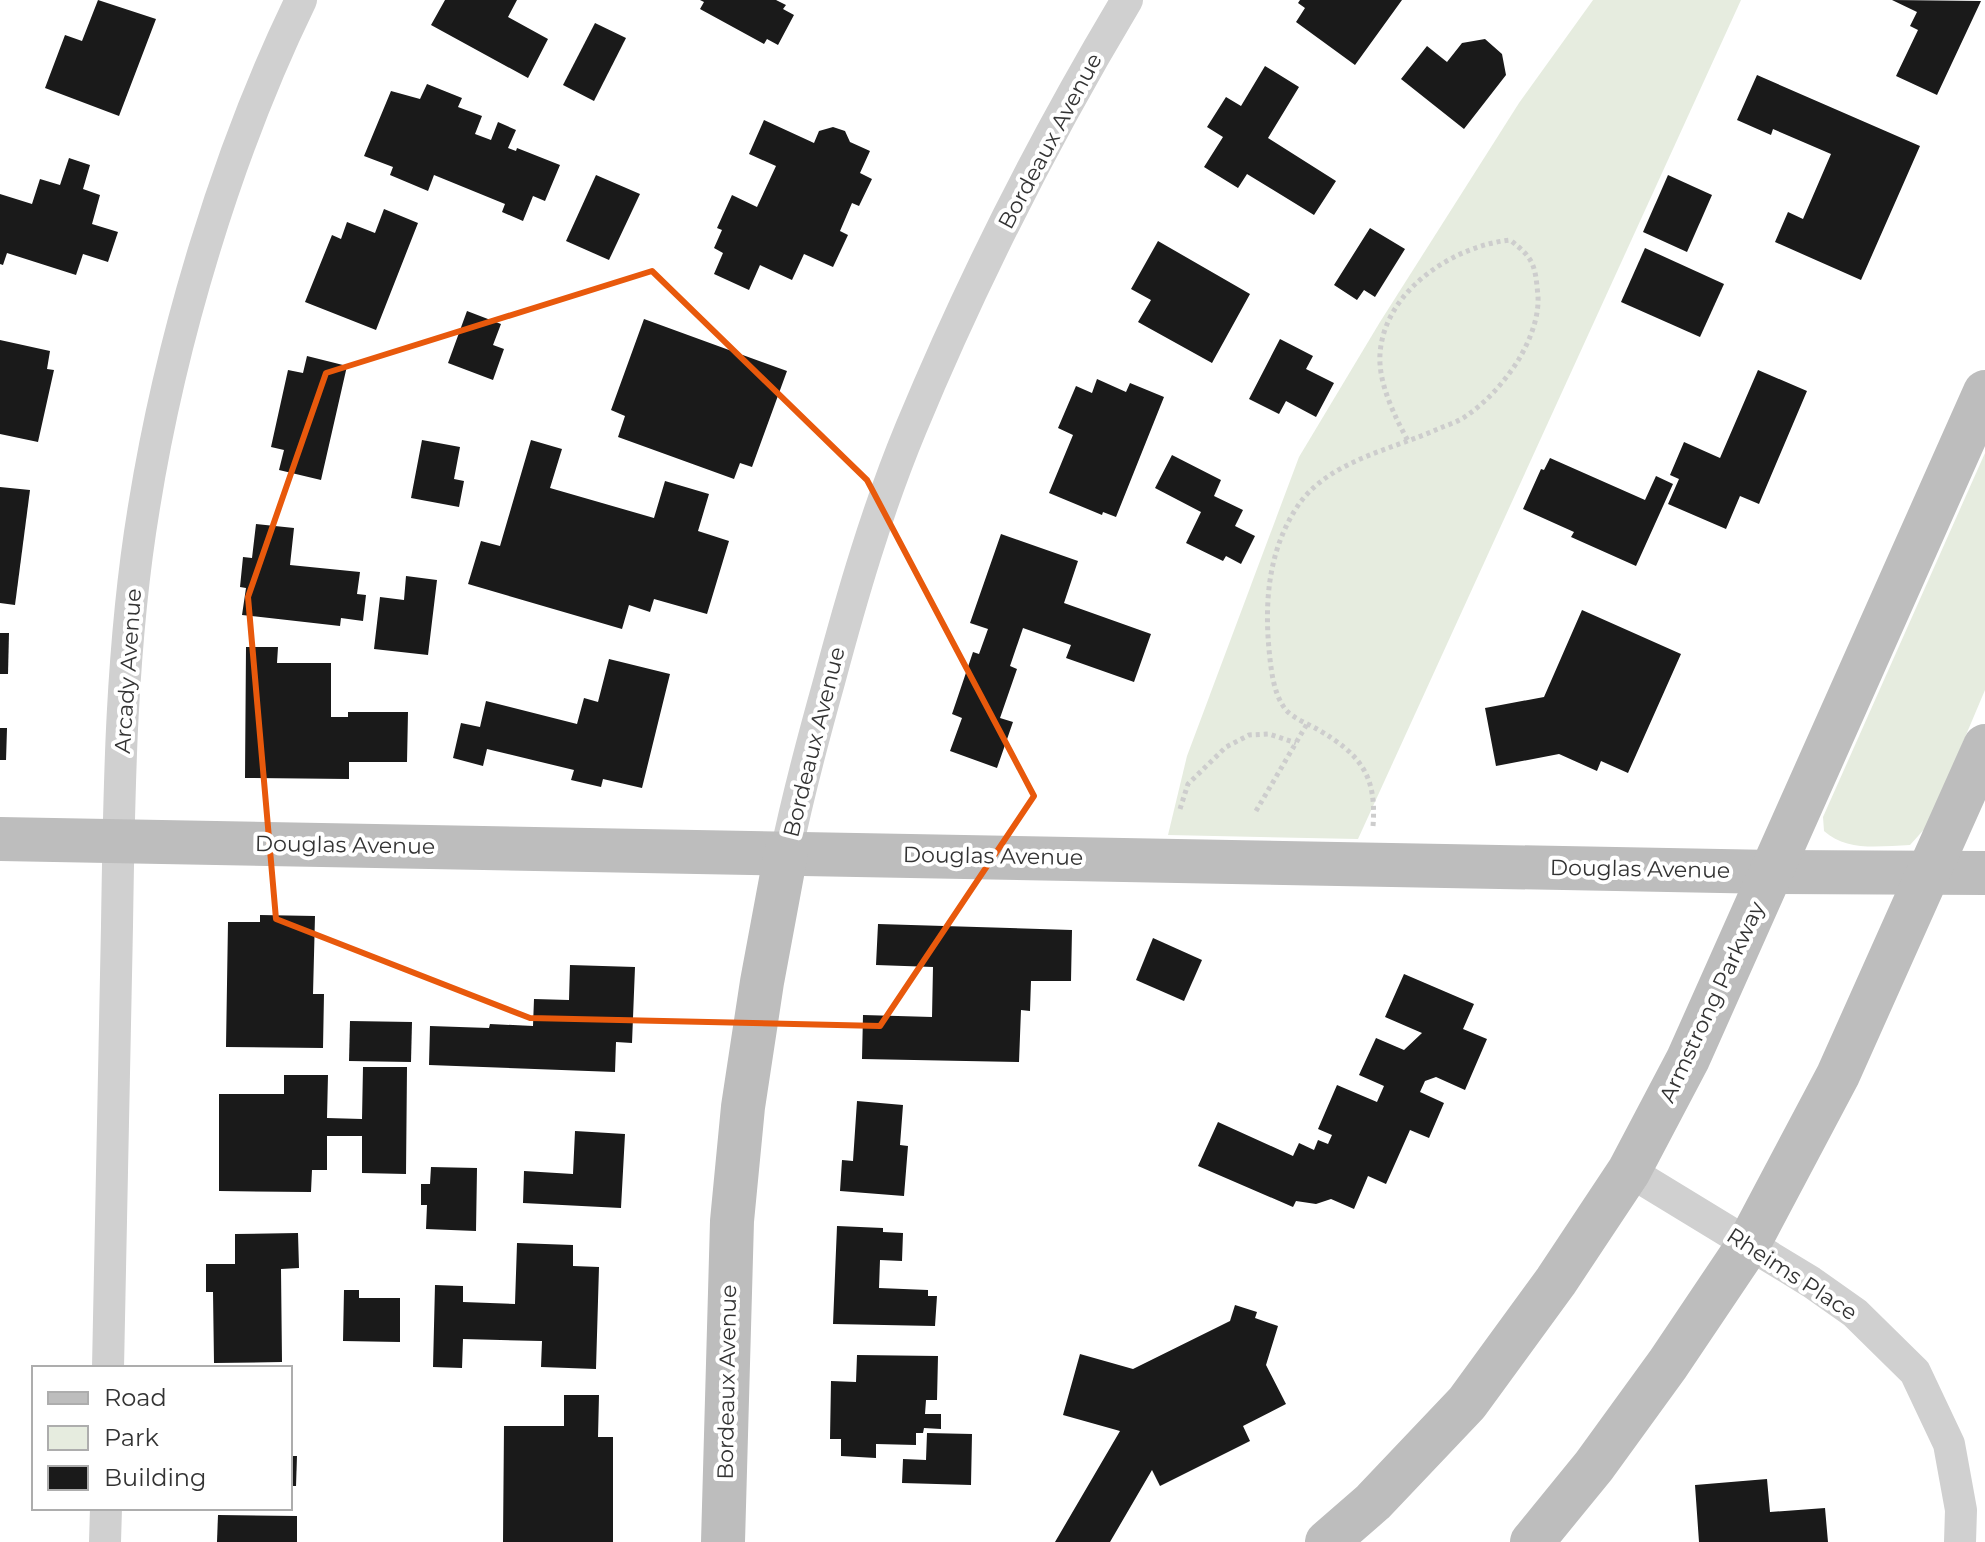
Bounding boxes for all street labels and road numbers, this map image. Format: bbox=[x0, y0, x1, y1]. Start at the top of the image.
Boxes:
street label: Bordeaux Avenue bbox=[992, 49, 1108, 233]
street label: Arcady Avenue bbox=[109, 588, 147, 754]
street label: Bordeaux Avenue bbox=[777, 644, 851, 840]
street label: Douglas Avenue bbox=[255, 830, 435, 860]
street label: Douglas Avenue bbox=[903, 841, 1083, 871]
street label: Douglas Avenue bbox=[1550, 854, 1730, 884]
street label: Armstrong Parkway bbox=[1654, 897, 1770, 1107]
street label: Rheims Place bbox=[1722, 1222, 1862, 1326]
street label: Bordeaux Avenue bbox=[712, 1284, 742, 1480]

